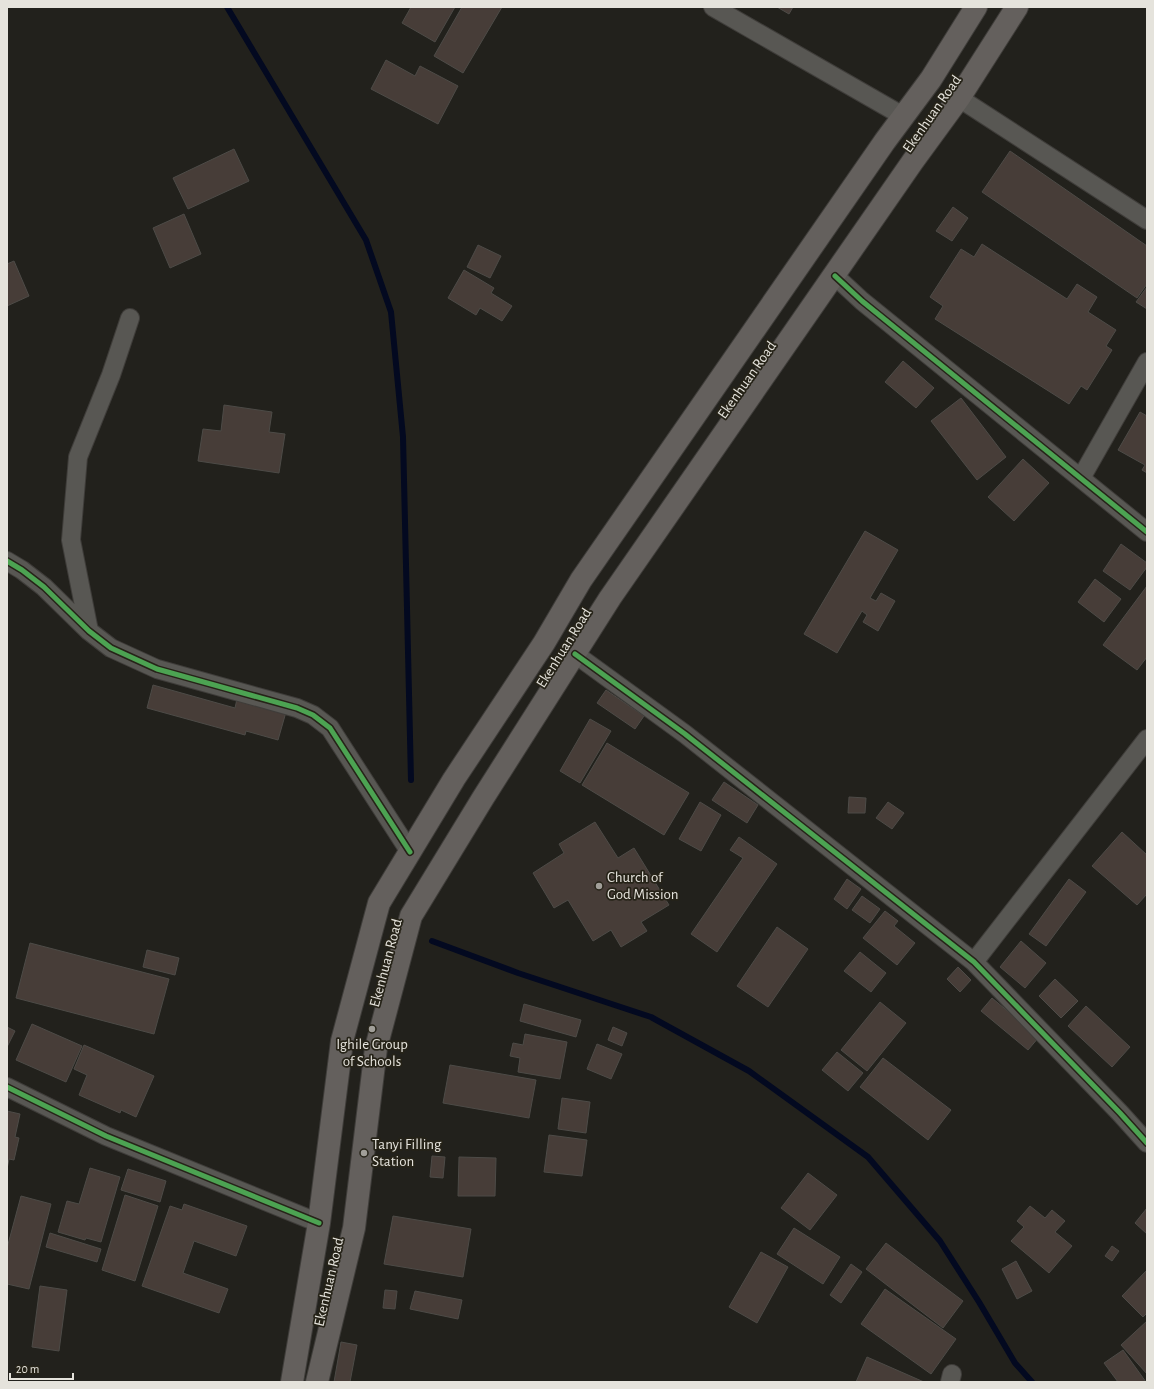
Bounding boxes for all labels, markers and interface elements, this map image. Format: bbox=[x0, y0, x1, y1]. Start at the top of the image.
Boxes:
street label: Ekenhuan Road bbox=[900, 72, 964, 155]
street label: Ekenhuan Road bbox=[715, 338, 779, 421]
street label: Ekenhuan Road bbox=[534, 605, 595, 690]
place label: Church of God Mission bbox=[607, 870, 678, 902]
marker: Church of God Mission bbox=[594, 881, 604, 891]
street label: Ekenhuan Road bbox=[367, 917, 405, 1009]
marker: Ighile Group of Schools bbox=[367, 1024, 377, 1034]
place label: Ighile Group of Schools bbox=[336, 1037, 408, 1069]
place label: Tanyi Filling Station bbox=[372, 1137, 442, 1169]
marker: Tanyi Filling Station bbox=[359, 1148, 369, 1158]
street label: Ekenhuan Road bbox=[311, 1236, 347, 1328]
scale bar bbox=[10, 1355, 73, 1381]
text: 20 m bbox=[16, 1363, 39, 1375]

